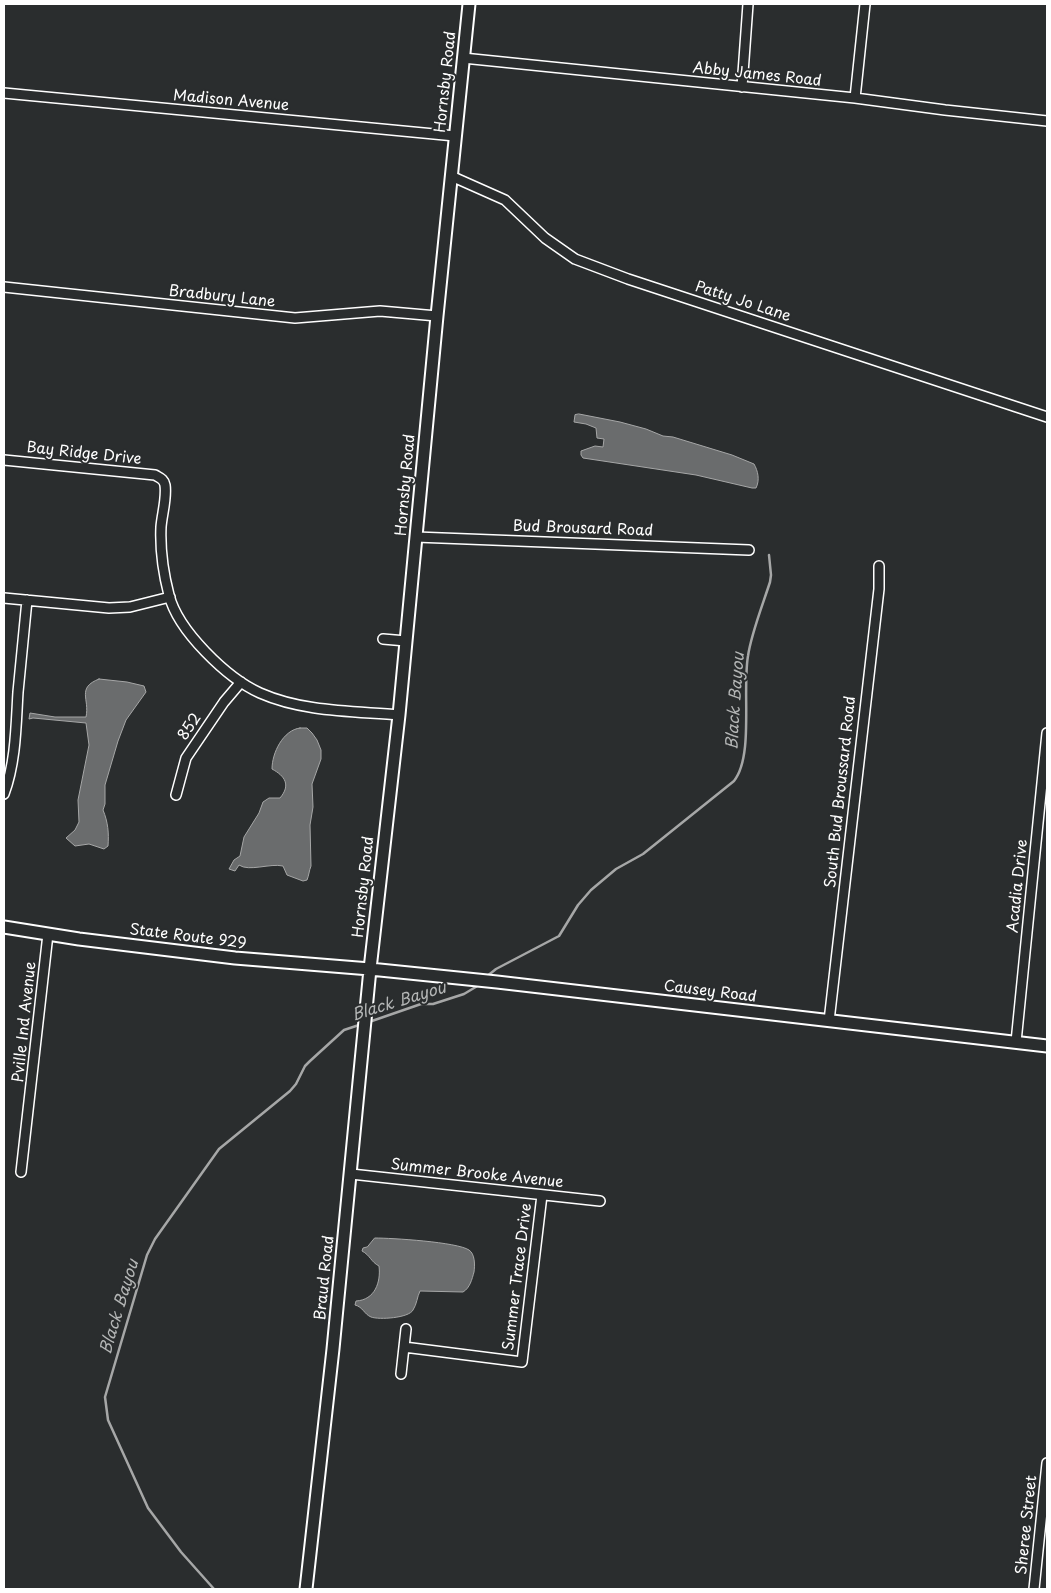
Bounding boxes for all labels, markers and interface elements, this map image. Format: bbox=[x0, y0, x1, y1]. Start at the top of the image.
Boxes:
street label: Hornsby Road bbox=[432, 30, 460, 134]
street label: Abby James Road bbox=[692, 59, 822, 91]
street label: Madison Avenue bbox=[172, 87, 290, 115]
street label: Patty Jo Lane bbox=[693, 278, 793, 326]
street label: Bradbury Lane bbox=[168, 282, 276, 312]
street label: Hornsby Road bbox=[393, 433, 419, 537]
street label: Bay Ridge Drive bbox=[26, 439, 142, 469]
street label: Bud Brousard Road bbox=[513, 518, 653, 540]
water label: Black Bayou bbox=[723, 652, 749, 750]
street label: South Bud Broussard Road bbox=[822, 695, 860, 889]
street label: 852 bbox=[175, 710, 205, 744]
street label: Hornsby Road bbox=[350, 835, 378, 939]
street label: Acadia Drive bbox=[1004, 838, 1032, 934]
street label: State Route 929 bbox=[129, 921, 247, 953]
street label: Pville Ind Avenue bbox=[10, 961, 40, 1083]
street label: Causey Road bbox=[663, 977, 757, 1007]
water label: Black Bayou bbox=[350, 979, 448, 1025]
street label: Summer Brooke Avenue bbox=[390, 1156, 564, 1192]
street label: Summer Trace Drive bbox=[500, 1202, 536, 1352]
street label: Braud Road bbox=[312, 1235, 338, 1321]
water label: Black Bayou bbox=[97, 1258, 143, 1356]
street label: Sheree Street bbox=[1013, 1474, 1041, 1576]

